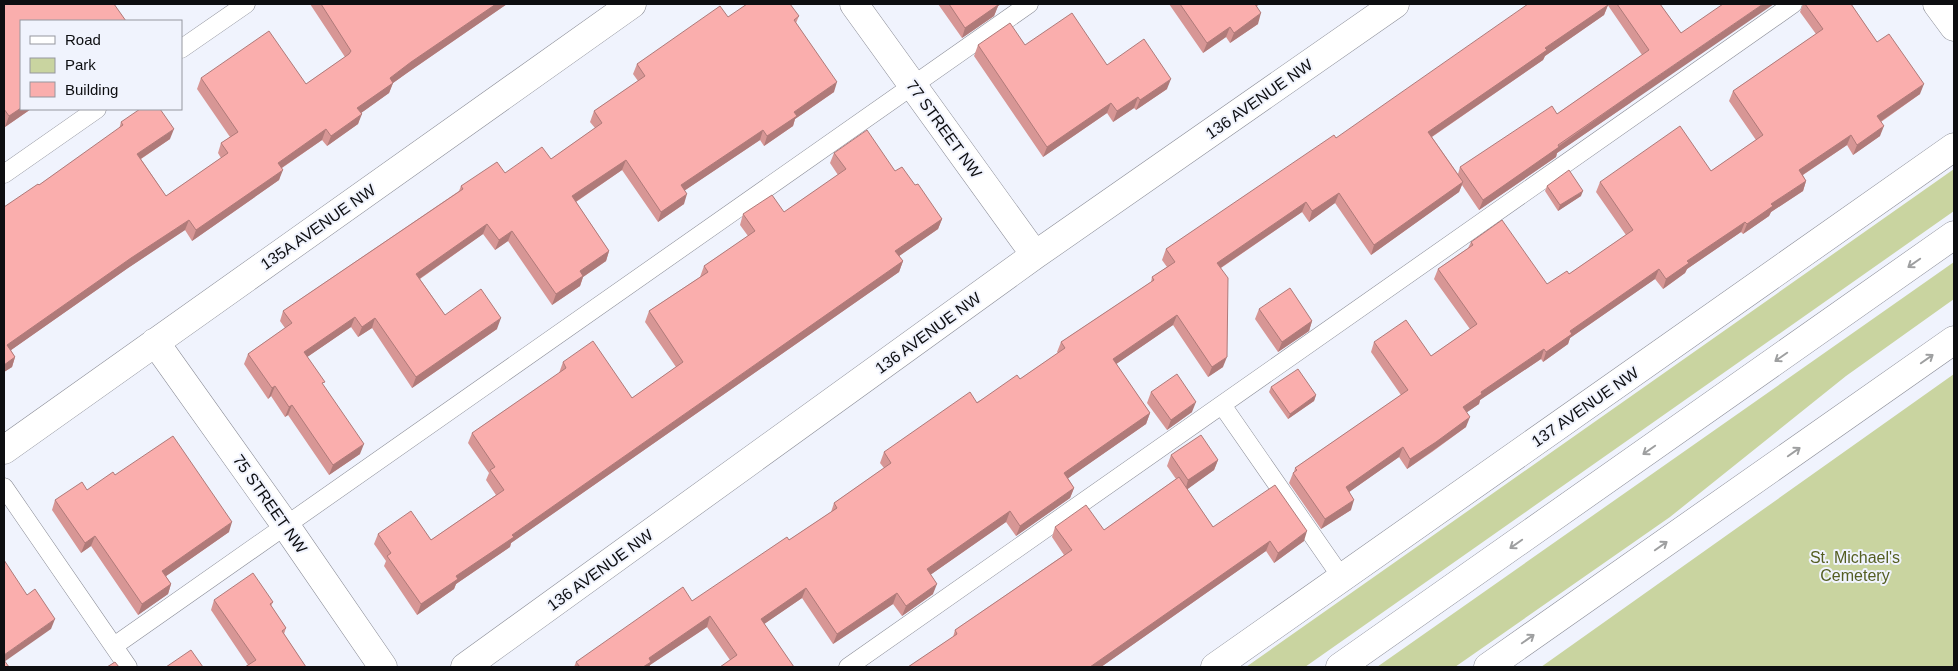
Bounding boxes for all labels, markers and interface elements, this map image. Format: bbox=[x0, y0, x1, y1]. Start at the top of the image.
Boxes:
legend bbox=[20, 20, 182, 110]
text: Road bbox=[65, 31, 101, 48]
street label: 136 AVENUE NW bbox=[1203, 55, 1316, 142]
text: Park bbox=[65, 56, 96, 73]
street label: 77 STREET NW bbox=[903, 77, 986, 182]
text: Building bbox=[65, 81, 118, 98]
street label: 135A AVENUE NW bbox=[258, 181, 379, 273]
one-way arrow bbox=[1908, 258, 1922, 268]
street label: 136 AVENUE NW bbox=[872, 289, 985, 377]
one-way arrow bbox=[1775, 352, 1789, 362]
one-way arrow bbox=[1920, 354, 1934, 364]
street label: 137 AVENUE NW bbox=[1529, 363, 1642, 450]
one-way arrow bbox=[1642, 445, 1656, 455]
one-way arrow bbox=[1787, 447, 1801, 457]
street label: 75 STREET NW bbox=[230, 452, 311, 557]
street label: 136 AVENUE NW bbox=[544, 526, 657, 614]
one-way arrow bbox=[1509, 539, 1523, 549]
one-way arrow bbox=[1654, 541, 1668, 551]
park label: St. Michael's Cemetery bbox=[1810, 549, 1900, 584]
one-way arrow bbox=[1521, 634, 1535, 644]

